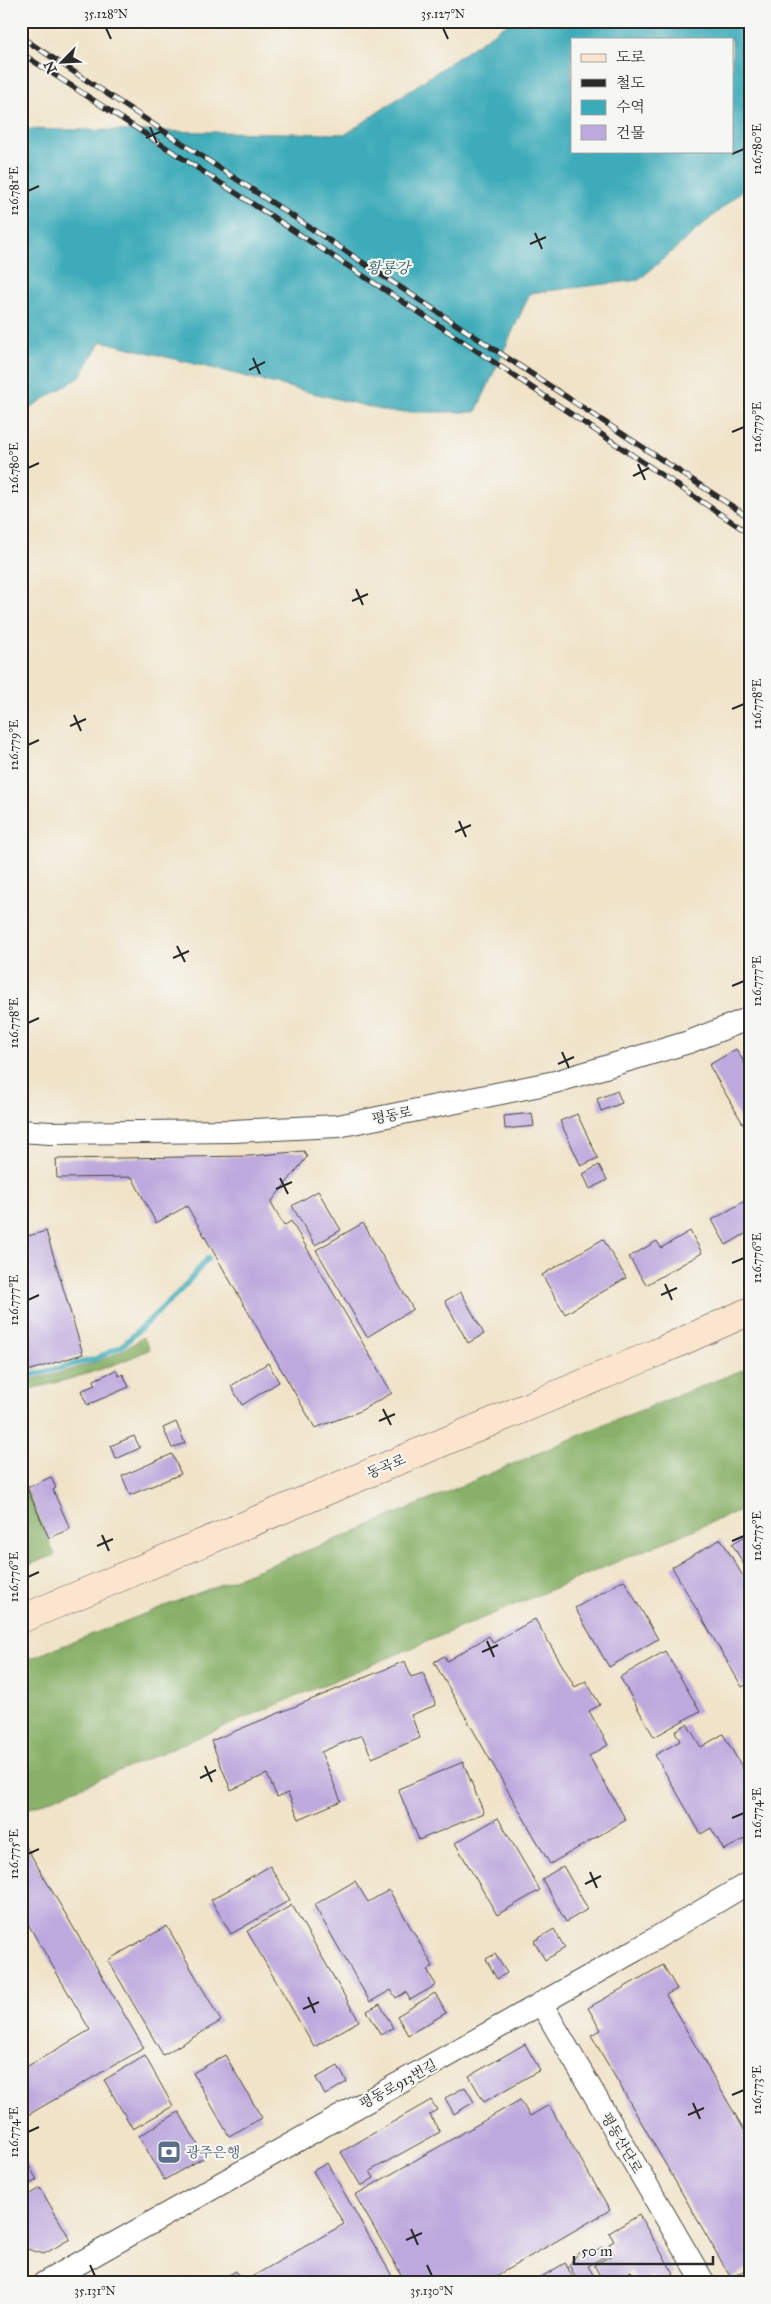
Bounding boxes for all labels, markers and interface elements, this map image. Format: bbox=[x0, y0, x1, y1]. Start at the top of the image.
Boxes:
text: 35.128°N bbox=[84, 7, 128, 21]
text: 35.127°N bbox=[421, 7, 465, 21]
north arrow bbox=[38, 38, 88, 88]
legend bbox=[571, 38, 734, 152]
text: 도로 bbox=[616, 48, 645, 66]
text: N bbox=[40, 58, 61, 76]
text: 철도 bbox=[616, 74, 645, 92]
text: 수역 bbox=[616, 98, 645, 116]
text: 126.780°E bbox=[750, 123, 764, 175]
text: 건물 bbox=[616, 124, 645, 142]
text: 126.781°E bbox=[7, 166, 21, 216]
water label: 황룡강 bbox=[366, 259, 412, 277]
text: 126.779°E bbox=[750, 401, 764, 452]
text: 126.780°E bbox=[7, 442, 21, 494]
text: 126.778°E bbox=[750, 678, 764, 729]
text: 126.779°E bbox=[7, 719, 21, 770]
text: 126.777°E bbox=[750, 955, 764, 1006]
text: 126.778°E bbox=[7, 997, 21, 1048]
street label: 평동로 bbox=[371, 1103, 414, 1128]
text: 126.776°E bbox=[750, 1232, 764, 1283]
text: 126.777°E bbox=[7, 1274, 21, 1325]
street label: 동곡로 bbox=[364, 1451, 409, 1482]
text: 126.775°E bbox=[750, 1511, 764, 1561]
text: 126.776°E bbox=[7, 1551, 21, 1602]
text: 126.774°E bbox=[750, 1787, 764, 1838]
text: 126.775°E bbox=[7, 1829, 21, 1879]
street label: 평동로913번길 bbox=[356, 2056, 440, 2113]
text: 126.773°E bbox=[750, 2065, 764, 2115]
text: 126.774°E bbox=[7, 2106, 21, 2157]
street label: 평동산단로 bbox=[597, 2110, 646, 2177]
bank icon: 광주은행 bbox=[156, 2139, 182, 2165]
place label: 광주은행 bbox=[186, 2144, 240, 2161]
scale bar bbox=[574, 2234, 712, 2266]
text: 50 m bbox=[581, 2242, 613, 2260]
text: 35.131°N bbox=[74, 2284, 116, 2298]
text: 35.130°N bbox=[410, 2284, 454, 2298]

